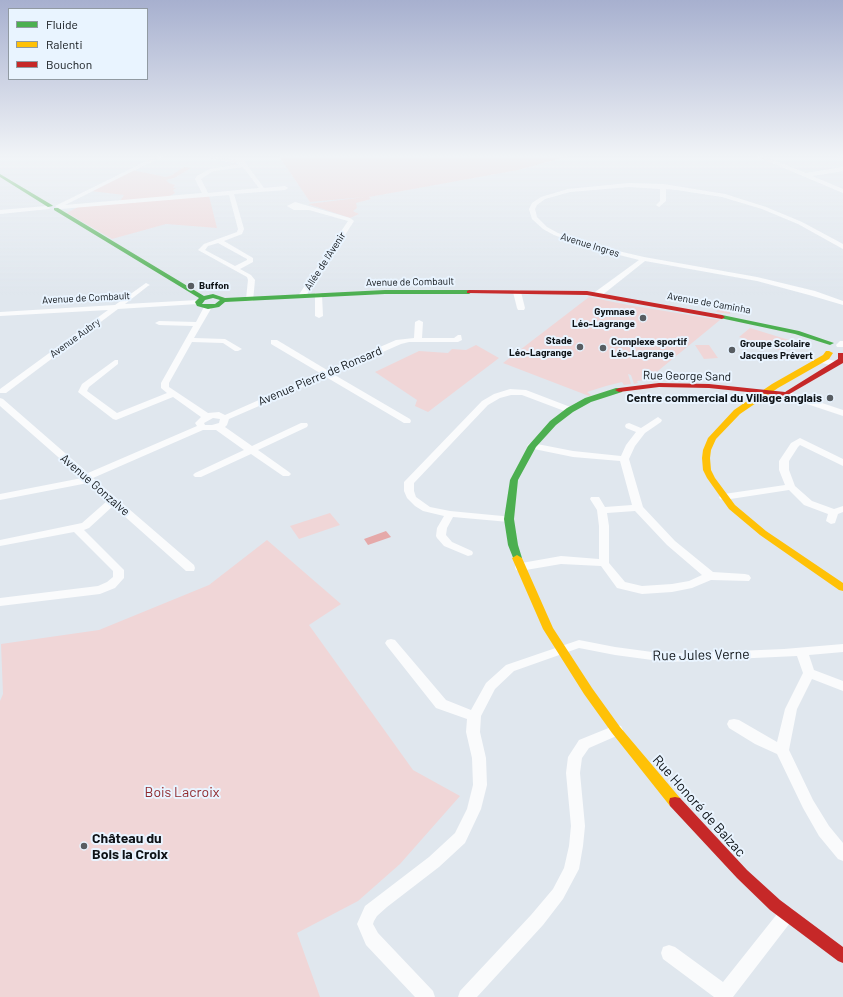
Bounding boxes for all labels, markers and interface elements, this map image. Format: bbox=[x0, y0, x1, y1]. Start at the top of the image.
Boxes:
legend bbox=[8, 8, 148, 80]
text: Fluide bbox=[46, 17, 78, 31]
text: Ralenti bbox=[46, 37, 83, 51]
text: Bouchon bbox=[46, 57, 92, 71]
street label: Allée de l'Avenir bbox=[302, 230, 348, 292]
street label: Avenue Ingres bbox=[559, 230, 621, 260]
street label: Avenue de Combault bbox=[366, 275, 454, 289]
place label: Buffon bbox=[199, 280, 229, 292]
marker: Buffon bbox=[186, 281, 196, 291]
street label: Avenue de Combault bbox=[42, 290, 130, 306]
street label: Avenue de Caminha bbox=[666, 290, 752, 316]
place label: Gymnase Léo-Lagrange bbox=[572, 306, 635, 330]
marker: Gymnase Léo-Lagrange bbox=[638, 313, 648, 323]
street label: Avenue Aubry bbox=[48, 316, 102, 360]
place label: Stade Léo-Lagrange bbox=[509, 335, 572, 358]
place label: Complexe sportif Léo-Lagrange bbox=[611, 336, 687, 360]
place label: Groupe Scolaire Jacques Prévert bbox=[740, 338, 813, 362]
marker: Stade Léo-Lagrange bbox=[575, 342, 585, 352]
street label: Avenue Pierre de Ronsard bbox=[256, 343, 384, 409]
marker: Complexe sportif Léo-Lagrange bbox=[598, 343, 608, 353]
marker: Groupe Scolaire Jacques Prévert bbox=[727, 345, 737, 355]
street label: Rue George Sand bbox=[643, 368, 731, 384]
place label: Centre commercial du Village anglais bbox=[626, 391, 822, 405]
marker: Centre commercial du Village anglais bbox=[825, 393, 835, 403]
street label: Avenue Gonzalve bbox=[57, 451, 133, 519]
street label: Rue Jules Verne bbox=[652, 646, 750, 664]
street label: Rue Honoré de Balzac bbox=[649, 752, 749, 860]
park label: Bois Lacroix bbox=[145, 784, 219, 800]
place label: Château du Bois la Croix bbox=[92, 830, 168, 862]
marker: Château du Bois la Croix bbox=[79, 841, 89, 851]

